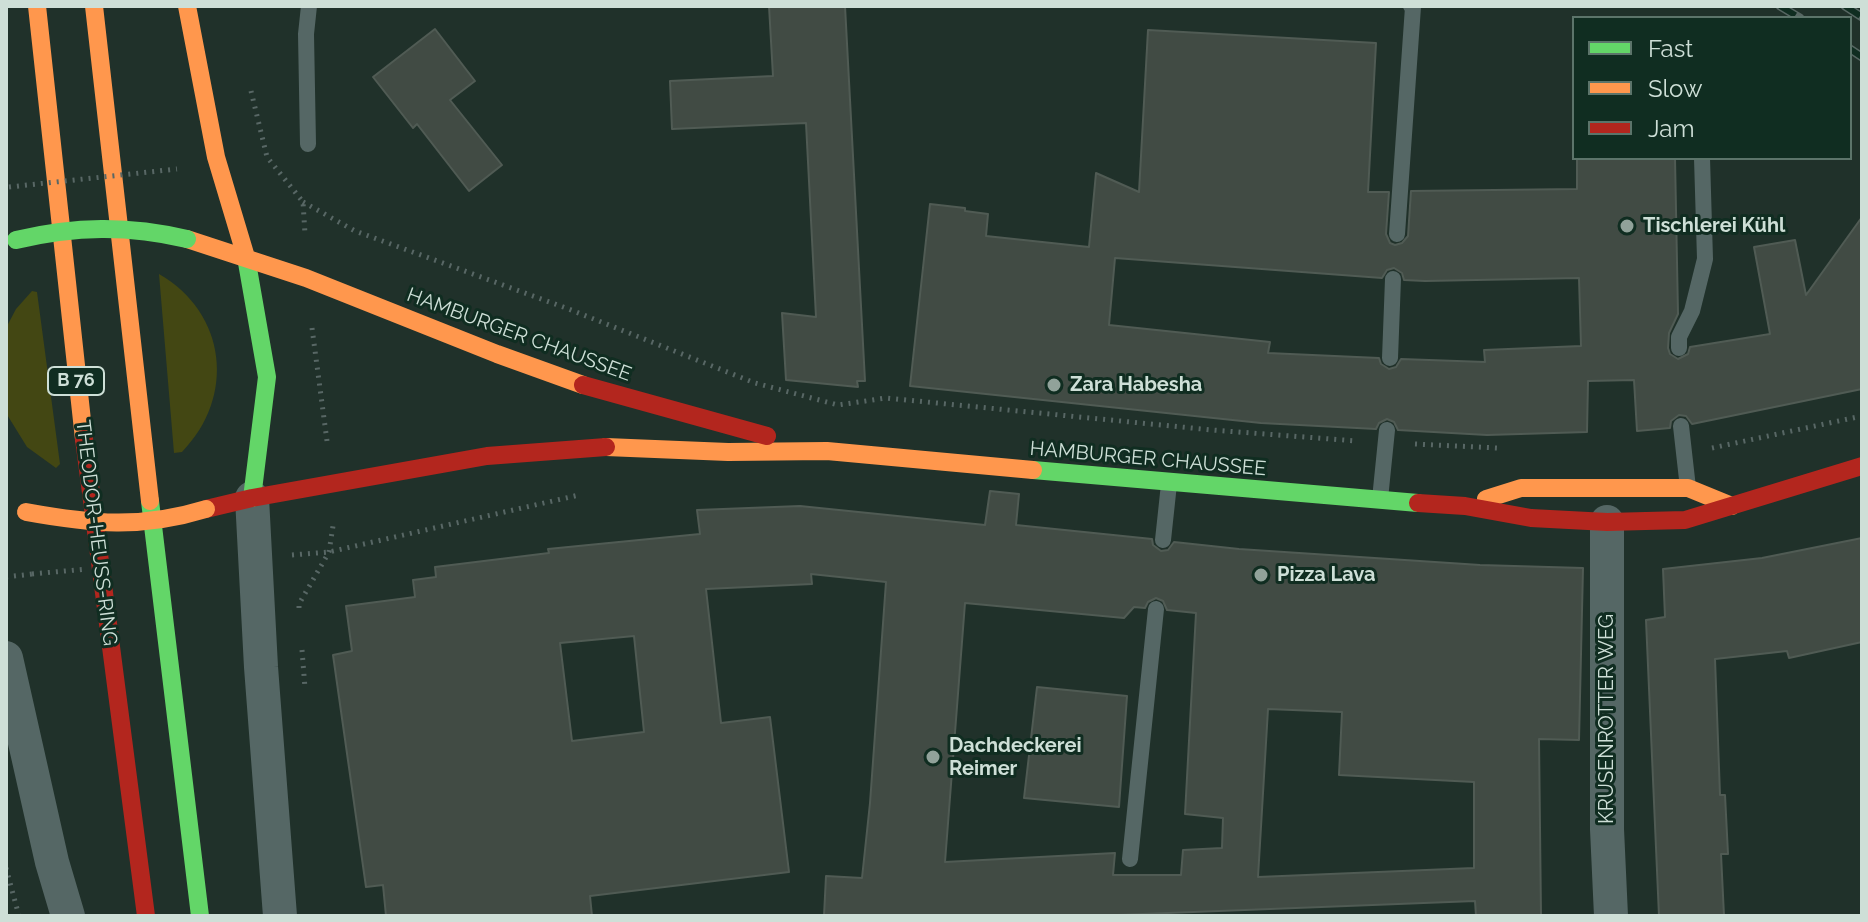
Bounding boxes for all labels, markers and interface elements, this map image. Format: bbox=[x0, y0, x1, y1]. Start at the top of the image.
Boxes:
legend bbox=[1572, 16, 1852, 160]
text: Fast bbox=[1648, 34, 1693, 63]
text: Slow bbox=[1648, 74, 1702, 103]
text: Jam bbox=[1648, 114, 1694, 143]
place label: Tischlerei Kühl bbox=[1643, 214, 1785, 238]
marker: Tischlerei Kühl bbox=[1618, 217, 1636, 235]
street label: HAMBURGER CHAUSSEE bbox=[403, 283, 635, 387]
road number: B 76 bbox=[48, 367, 104, 395]
place label: Zara Habesha bbox=[1070, 373, 1202, 397]
marker: Zara Habesha bbox=[1045, 376, 1063, 394]
street label: THEODOR-HEUSS-RING bbox=[70, 419, 122, 647]
street label: HAMBURGER CHAUSSEE bbox=[1029, 437, 1267, 481]
place label: Pizza Lava bbox=[1277, 563, 1376, 587]
marker: Pizza Lava bbox=[1252, 566, 1270, 584]
street label: KRUSENROTTER WEG bbox=[1595, 614, 1619, 824]
place label: Dachdeckerei Reimer bbox=[949, 734, 1081, 781]
marker: Dachdeckerei Reimer bbox=[924, 748, 942, 766]

